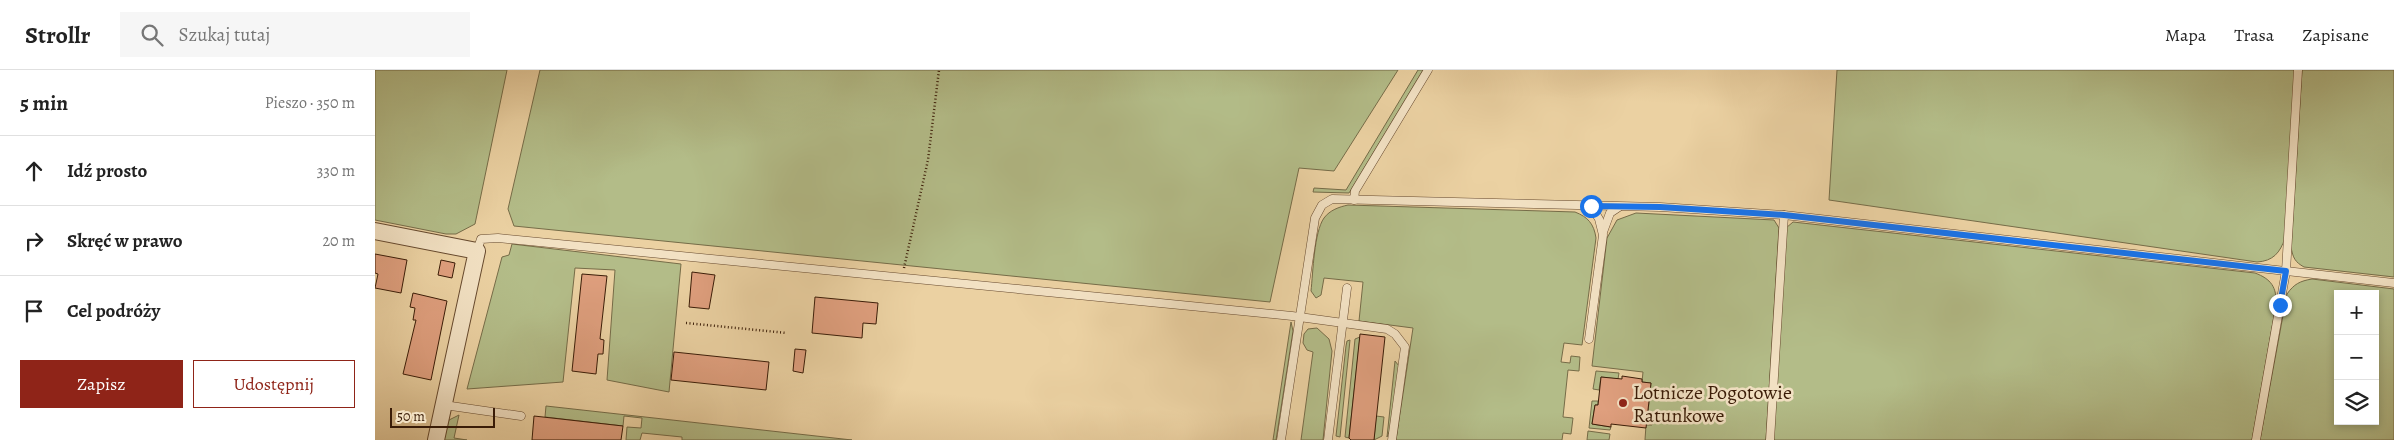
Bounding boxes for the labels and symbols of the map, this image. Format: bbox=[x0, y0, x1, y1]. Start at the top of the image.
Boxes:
route start bbox=[1580, 195, 1603, 218]
route end bbox=[2269, 294, 2292, 317]
place label: Lotnicze Pogotowie Ratunkowe bbox=[1633, 379, 1792, 429]
marker: Lotnicze Pogotowie Ratunkowe bbox=[1617, 397, 1629, 409]
scale bar bbox=[390, 405, 495, 428]

